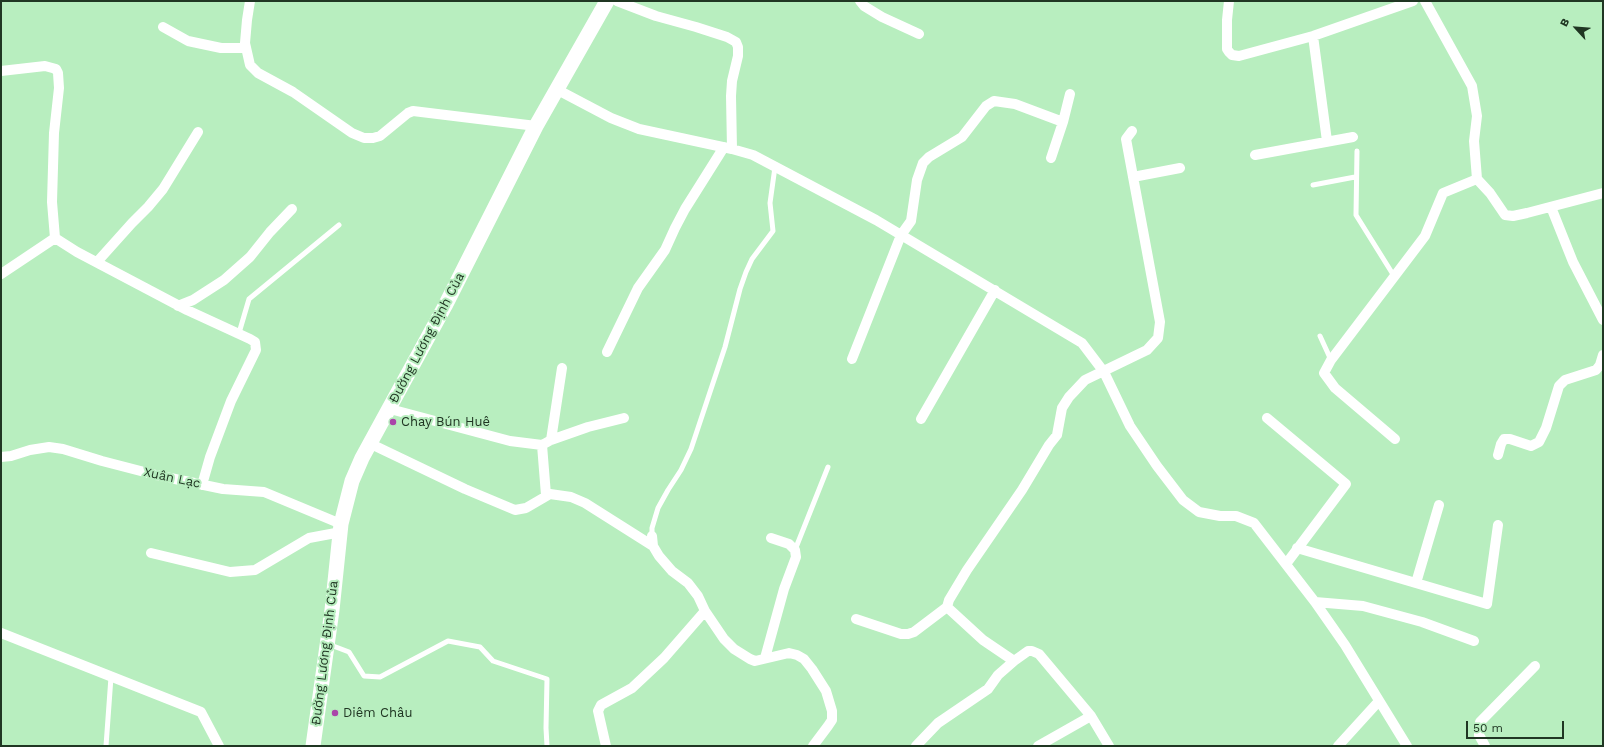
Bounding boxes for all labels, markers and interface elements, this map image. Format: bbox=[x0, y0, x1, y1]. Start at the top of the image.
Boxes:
north arrow bbox=[1556, 8, 1596, 48]
text: B bbox=[1557, 16, 1572, 29]
street label: Đường Lương Định Của bbox=[386, 270, 468, 406]
place label: Chay Bún Huê bbox=[401, 414, 490, 430]
marker: Chay Bún Huê bbox=[388, 417, 398, 427]
street label: Xuân Lạc bbox=[142, 464, 202, 492]
street label: Đường Lương Định Của bbox=[308, 580, 342, 726]
place label: Diêm Châu bbox=[343, 705, 412, 721]
marker: Diêm Châu bbox=[330, 708, 340, 718]
scale bar bbox=[1468, 713, 1566, 739]
text: 50 m bbox=[1473, 721, 1503, 735]

